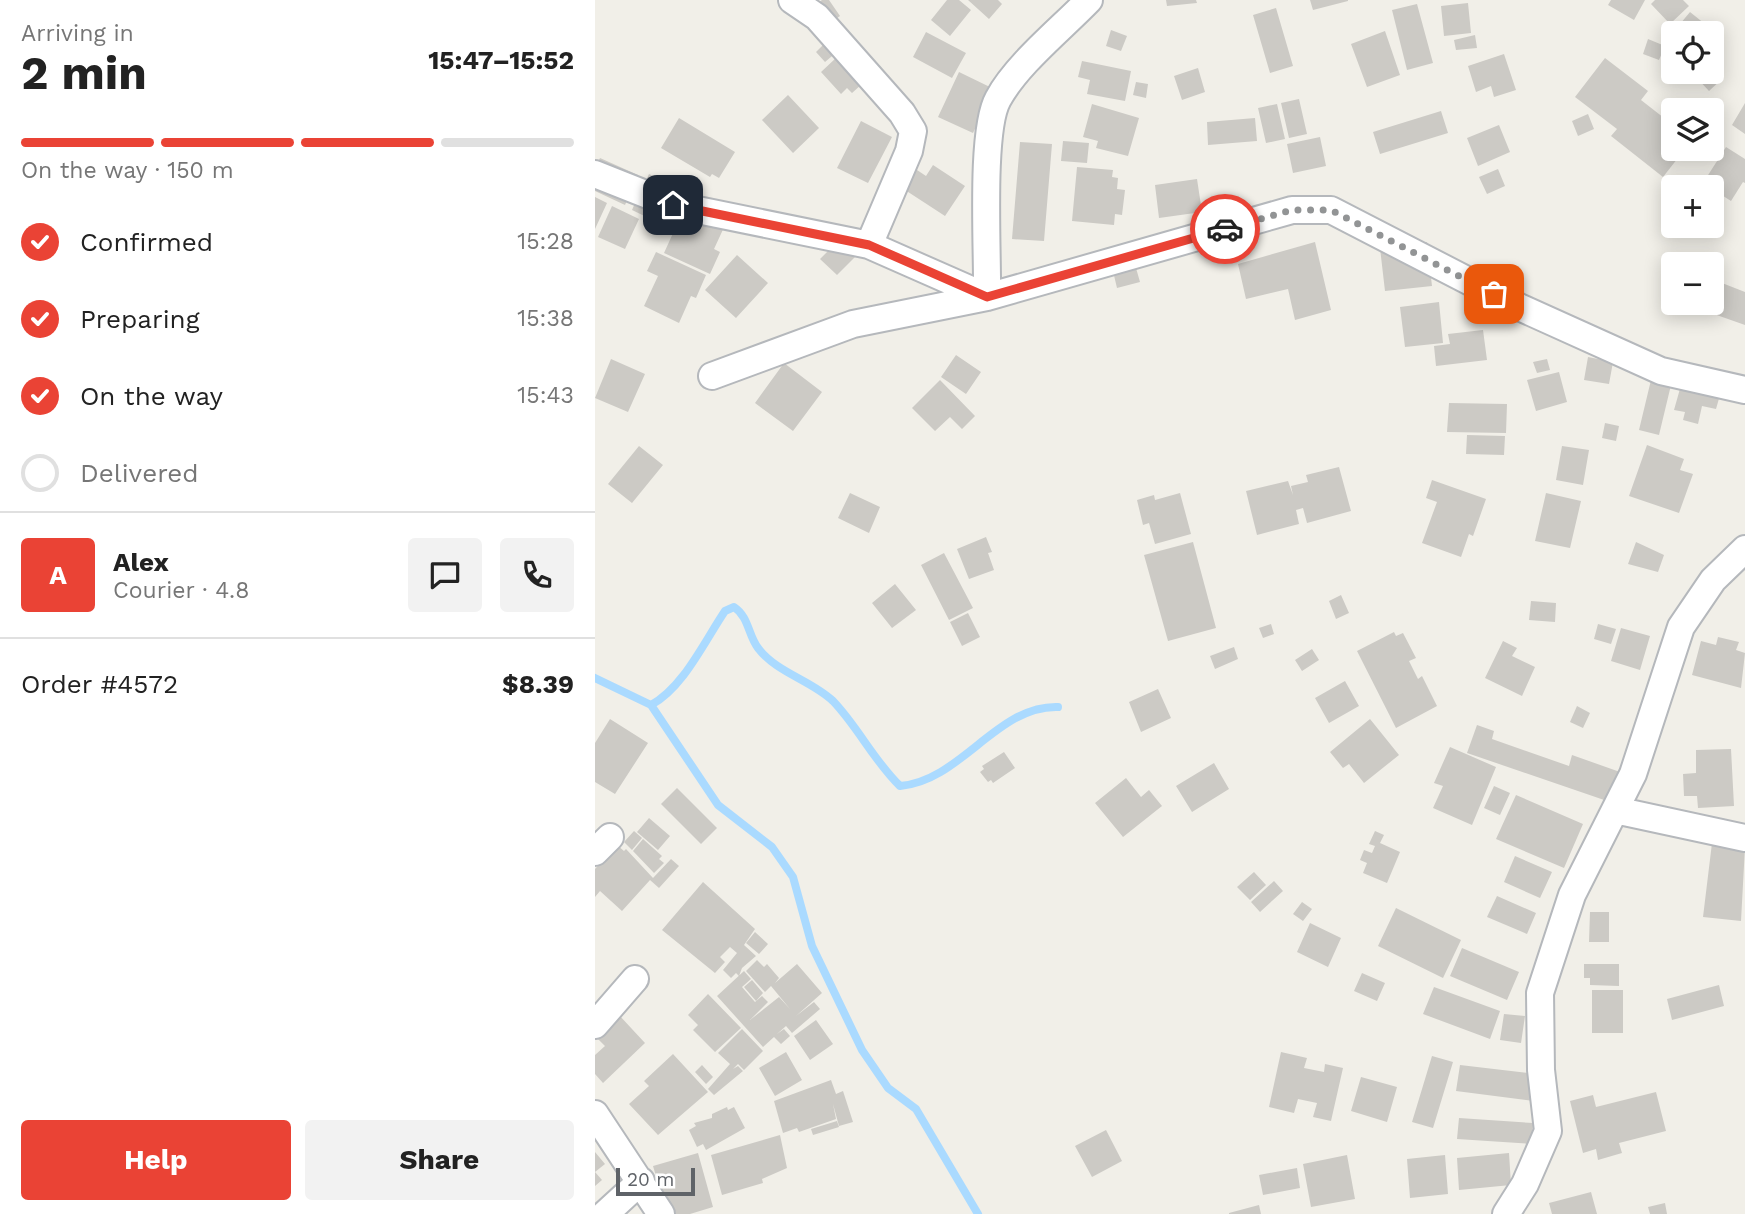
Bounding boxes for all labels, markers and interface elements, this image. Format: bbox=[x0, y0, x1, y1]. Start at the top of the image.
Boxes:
text: Arriving in bbox=[21, 20, 134, 47]
map controls bbox=[1661, 21, 1724, 315]
button: locate bbox=[1661, 21, 1724, 84]
text: 15:47–15:52 bbox=[428, 45, 574, 75]
text: 2 min bbox=[21, 46, 147, 100]
button: layers bbox=[1661, 98, 1724, 161]
text: On the way · 150 m bbox=[21, 157, 234, 184]
pin bbox=[643, 175, 703, 235]
button: + bbox=[1661, 175, 1724, 238]
icon: home bbox=[654, 186, 692, 224]
courier bbox=[1190, 194, 1260, 264]
icon: car bbox=[1206, 210, 1244, 248]
icon: check bbox=[21, 223, 59, 261]
text: Confirmed bbox=[80, 227, 213, 257]
text: 15:28 bbox=[517, 228, 574, 255]
button: − bbox=[1661, 252, 1724, 315]
pin bbox=[1464, 264, 1524, 324]
icon: bag bbox=[1475, 275, 1513, 313]
icon: check bbox=[21, 300, 59, 338]
text: Preparing bbox=[80, 304, 200, 334]
text: 15:38 bbox=[517, 305, 574, 332]
icon: check bbox=[21, 377, 59, 415]
text: On the way bbox=[80, 381, 223, 411]
text: 15:43 bbox=[517, 382, 574, 409]
text: Delivered bbox=[80, 458, 199, 488]
button: chat bbox=[408, 538, 482, 612]
button: phone bbox=[500, 538, 574, 612]
text: Alex bbox=[113, 547, 169, 577]
text: A bbox=[49, 560, 67, 590]
text: Courier · 4.8 bbox=[113, 577, 249, 604]
text: Order #4572 bbox=[21, 669, 178, 699]
text: $8.39 bbox=[502, 669, 574, 699]
button: Help bbox=[21, 1120, 291, 1200]
button: Share bbox=[305, 1120, 574, 1200]
scale bar bbox=[616, 1165, 695, 1197]
text: 20 m bbox=[627, 1168, 674, 1191]

